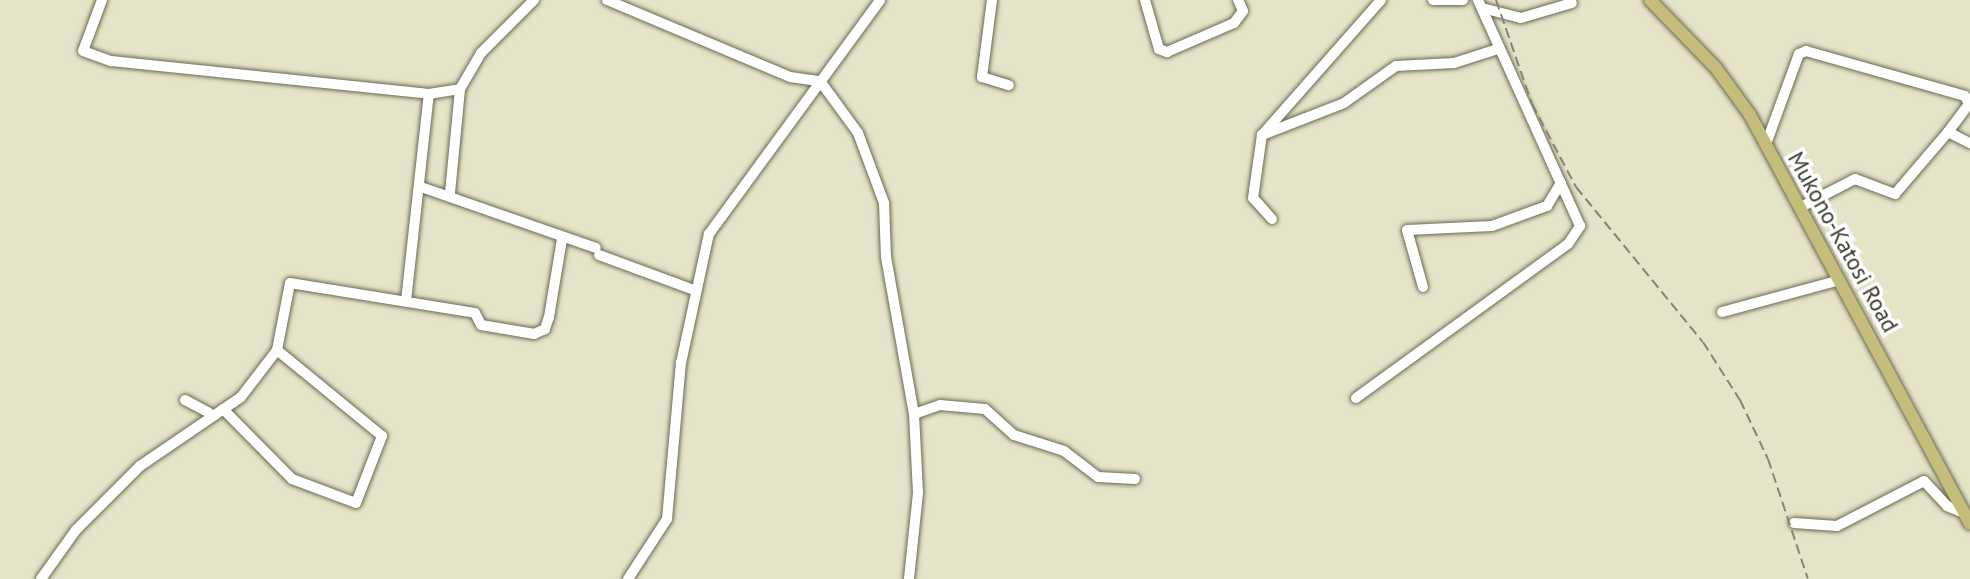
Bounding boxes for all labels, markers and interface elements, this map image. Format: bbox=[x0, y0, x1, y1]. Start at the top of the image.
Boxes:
street label: Mukono-Katosi Road bbox=[1782, 147, 1904, 337]

